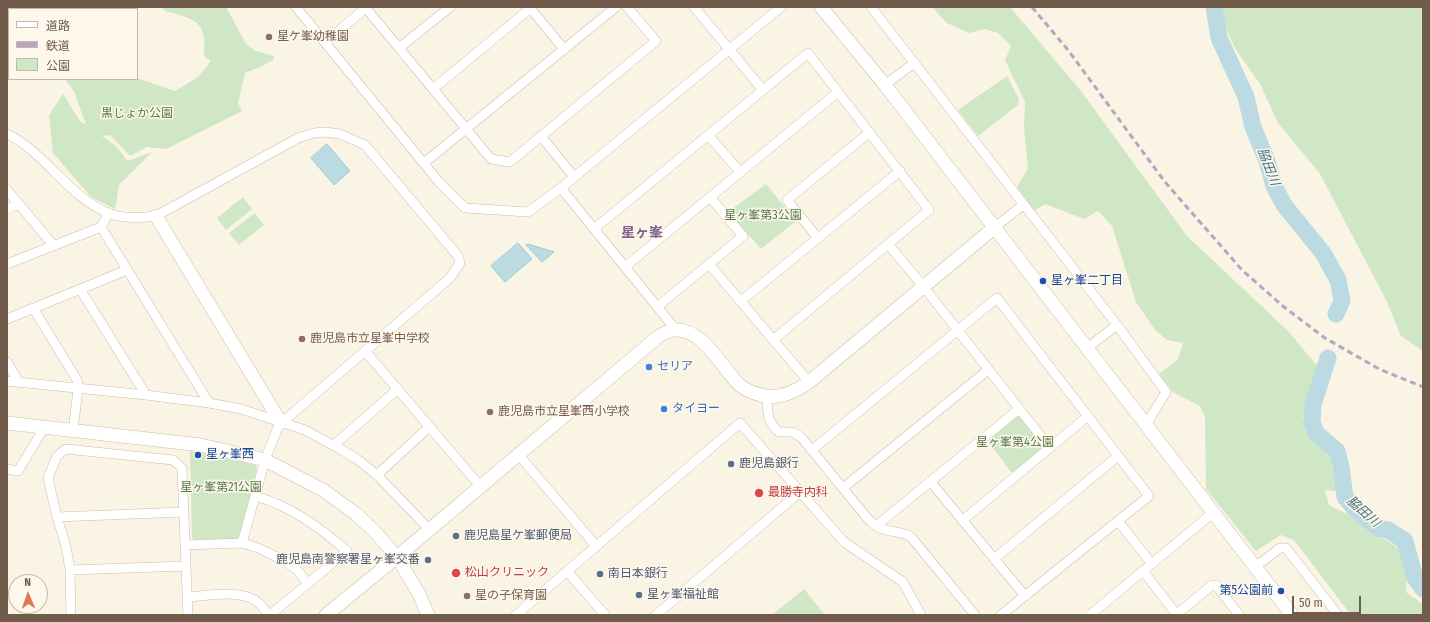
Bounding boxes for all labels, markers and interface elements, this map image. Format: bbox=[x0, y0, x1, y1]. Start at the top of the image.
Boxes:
legend bbox=[8, 8, 138, 80]
text: 道路 bbox=[46, 19, 70, 33]
place label: 星ケ峯幼稚園 bbox=[277, 30, 349, 44]
marker: 星ケ峯幼稚園 bbox=[264, 32, 274, 42]
text: 鉄道 bbox=[46, 39, 70, 53]
text: 公園 bbox=[46, 59, 70, 73]
park label: 黒じょか公園 bbox=[101, 107, 173, 121]
water label: 脇田川 bbox=[1254, 146, 1282, 188]
park label: 星ヶ峯第3公園 bbox=[724, 209, 802, 223]
district label: 星ヶ峯 bbox=[621, 225, 663, 241]
place label: 星ヶ峯二丁目 bbox=[1051, 274, 1123, 288]
marker: 星ヶ峯二丁目 bbox=[1038, 276, 1048, 286]
place label: 鹿児島市立星峯中学校 bbox=[310, 332, 430, 346]
marker: 鹿児島市立星峯中学校 bbox=[297, 334, 307, 344]
place label: セリア bbox=[657, 360, 693, 374]
marker: セリア bbox=[644, 362, 654, 372]
place label: タイヨー bbox=[672, 402, 720, 416]
marker: タイヨー bbox=[659, 404, 669, 414]
place label: 鹿児島市立星峯西小学校 bbox=[498, 405, 630, 419]
marker: 鹿児島市立星峯西小学校 bbox=[485, 407, 495, 417]
park label: 星ヶ峯第4公園 bbox=[976, 436, 1054, 450]
place label: 星ヶ峯西 bbox=[206, 448, 254, 462]
marker: 星ヶ峯西 bbox=[193, 450, 203, 460]
place label: 鹿児島銀行 bbox=[739, 457, 799, 471]
marker: 鹿児島銀行 bbox=[726, 459, 736, 469]
park label: 星ヶ峯第21公園 bbox=[180, 481, 262, 495]
place label: 最勝寺内科 bbox=[768, 486, 828, 500]
marker: 最勝寺内科 bbox=[753, 487, 765, 499]
water label: 脇田川 bbox=[1343, 493, 1383, 531]
place label: 鹿児島星ケ峯郵便局 bbox=[464, 529, 572, 543]
marker: 鹿児島星ケ峯郵便局 bbox=[451, 531, 461, 541]
place label: 鹿児島南警察署星ヶ峯交番 bbox=[276, 553, 420, 567]
marker: 鹿児島南警察署星ヶ峯交番 bbox=[423, 555, 433, 565]
place label: 松山クリニック bbox=[465, 566, 549, 580]
marker: 松山クリニック bbox=[450, 567, 462, 579]
place label: 南日本銀行 bbox=[608, 567, 668, 581]
marker: 南日本銀行 bbox=[595, 569, 605, 579]
north arrow bbox=[8, 574, 48, 614]
text: N bbox=[24, 576, 31, 589]
place label: 第5公園前 bbox=[1219, 584, 1273, 598]
marker: 第5公園前 bbox=[1276, 586, 1286, 596]
place label: 星ヶ峯福祉館 bbox=[647, 588, 719, 602]
scale bar bbox=[1294, 588, 1363, 614]
place label: 星の子保育園 bbox=[475, 589, 547, 603]
marker: 星ヶ峯福祉館 bbox=[634, 590, 644, 600]
marker: 星の子保育園 bbox=[462, 591, 472, 601]
text: 50 m bbox=[1299, 596, 1323, 610]

